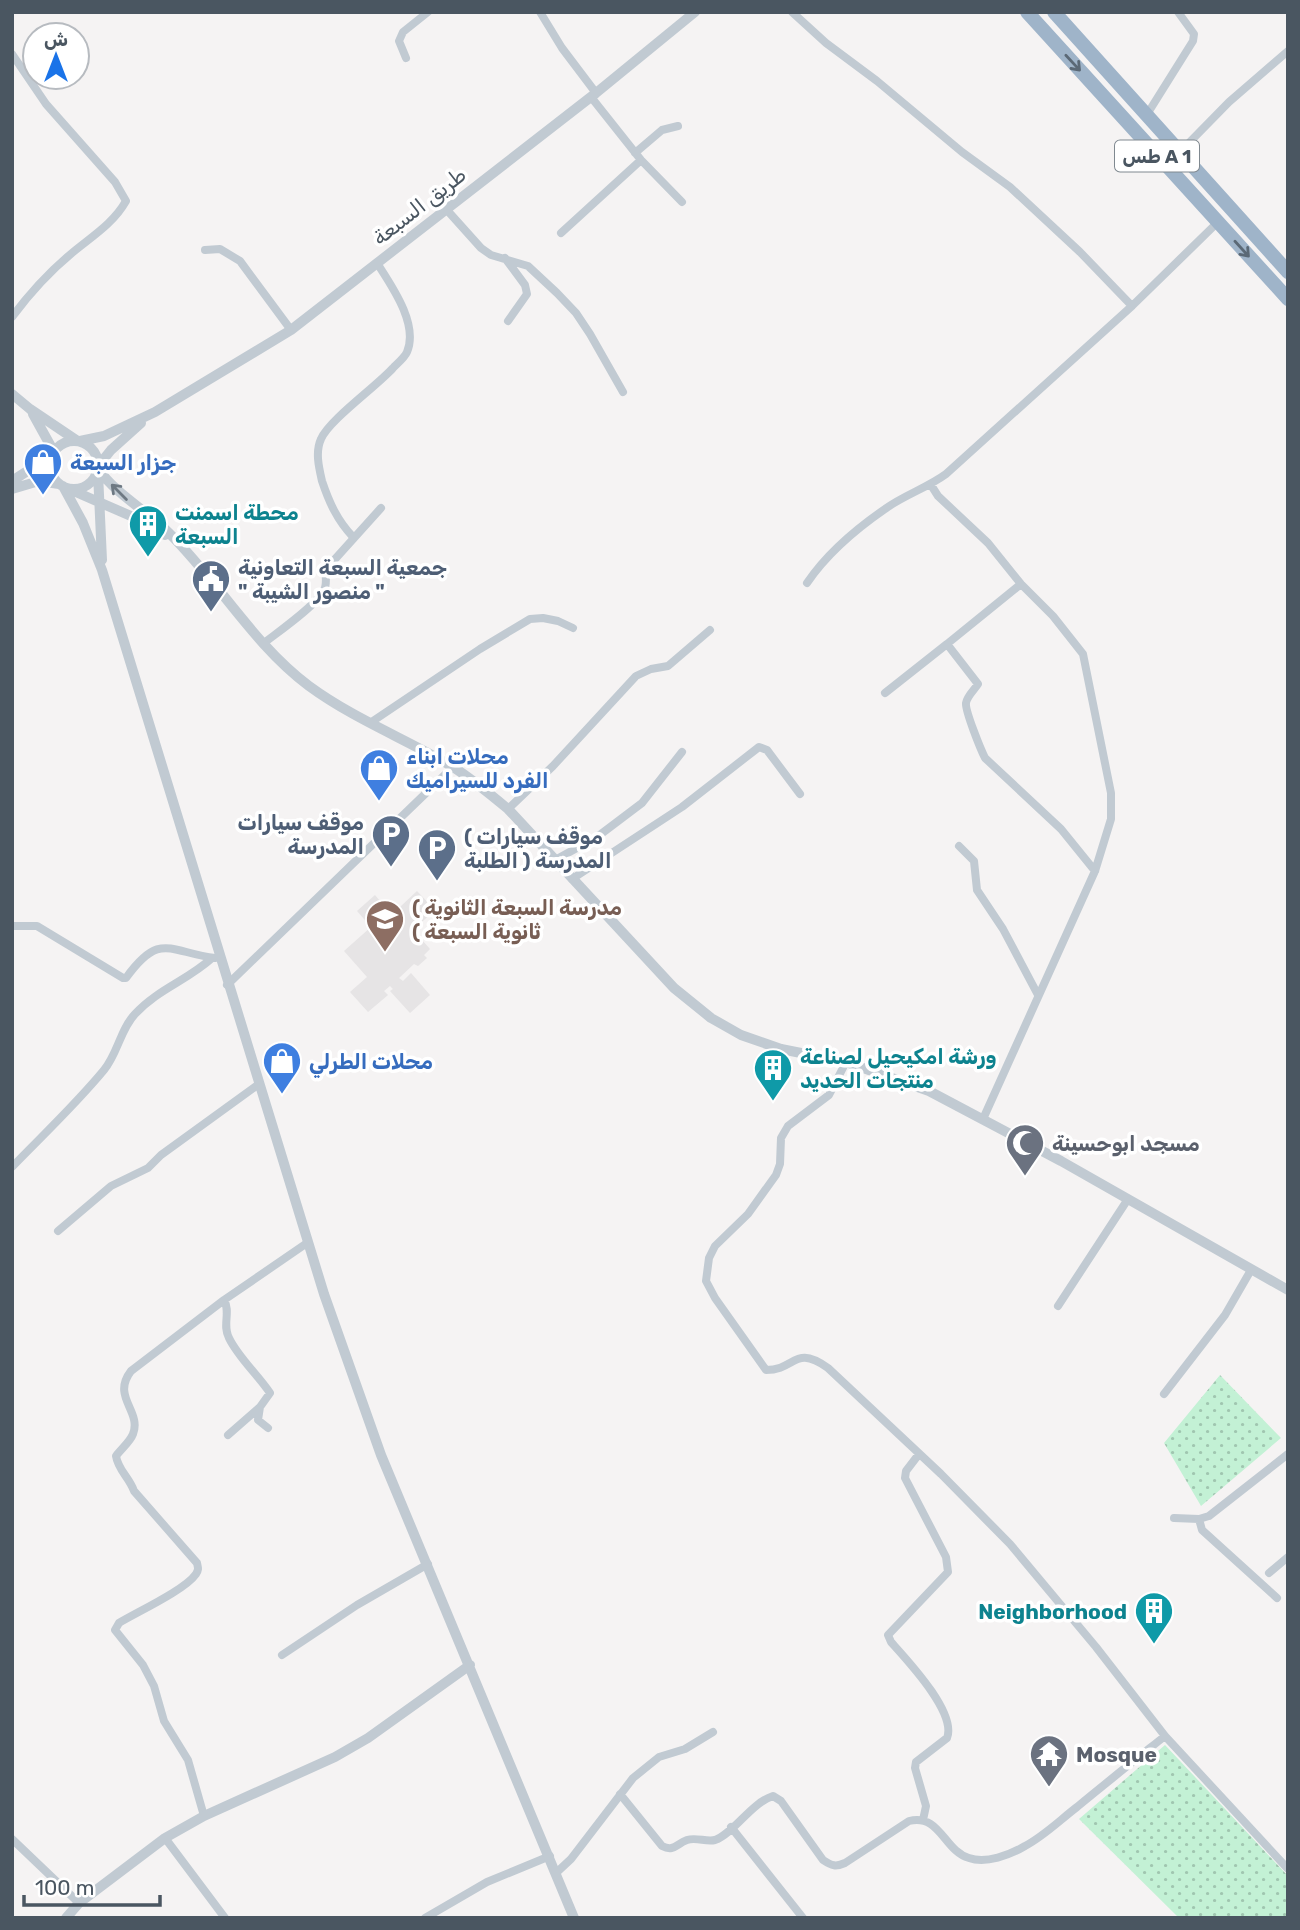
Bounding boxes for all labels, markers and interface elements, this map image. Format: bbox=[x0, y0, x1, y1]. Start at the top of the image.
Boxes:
north arrow bbox=[21, 21, 91, 91]
text: ش bbox=[44, 28, 68, 51]
one-way arrow bbox=[1065, 54, 1081, 72]
road number: طس A 1 bbox=[1115, 140, 1199, 172]
street label: طريق السبعة bbox=[367, 162, 471, 250]
one-way arrow bbox=[1234, 240, 1251, 257]
shop icon: جزار السبعة bbox=[22, 441, 64, 496]
place label: جزار السبعة bbox=[70, 450, 176, 476]
one-way arrow bbox=[111, 483, 128, 500]
place label: محطة اسمنت السبعة bbox=[175, 500, 299, 549]
building icon: محطة اسمنت السبعة bbox=[127, 503, 169, 558]
place label: جمعية السبعة التعاونية " منصور الشيبة " bbox=[238, 555, 447, 605]
public building icon: جمعية السبعة التعاونية " منصور الشيبة " bbox=[190, 558, 232, 613]
place label: محلات ابناء الفرد للسيراميك bbox=[406, 744, 549, 794]
shop icon: محلات ابناء الفرد للسيراميك bbox=[358, 747, 400, 802]
place label: موقف سيارات المدرسة bbox=[237, 810, 364, 859]
parking icon: موقف سيارات المدرسة bbox=[370, 813, 412, 868]
place label: ( موقف سيارات المدرسة ( الطلبة bbox=[464, 824, 611, 873]
parking icon: ( موقف سيارات المدرسة ( الطلبة bbox=[416, 827, 458, 882]
place label: ( مدرسة السبعة الثانوية ( ثانوية السبعة bbox=[412, 895, 622, 945]
school or university icon: ( مدرسة السبعة الثانوية ( ثانوية السبعة bbox=[364, 898, 406, 953]
shop icon: محلات الطرلي bbox=[261, 1040, 303, 1095]
place label: ورشة امكيحيل لصناعة منتجات الحديد bbox=[800, 1044, 997, 1093]
building icon: ورشة امكيحيل لصناعة منتجات الحديد bbox=[752, 1047, 794, 1102]
place label: محلات الطرلي bbox=[309, 1049, 433, 1078]
mosque icon: مسجد ابوحسينة bbox=[1004, 1122, 1046, 1177]
place label: مسجد ابوحسينة bbox=[1052, 1131, 1200, 1157]
building icon: Neighborhood bbox=[1133, 1590, 1175, 1645]
place label: Neighborhood bbox=[978, 1599, 1127, 1624]
temple icon: Mosque bbox=[1028, 1733, 1070, 1788]
place label: Mosque bbox=[1076, 1742, 1157, 1767]
scale bar bbox=[24, 1864, 161, 1908]
text: 100 m bbox=[35, 1875, 94, 1900]

